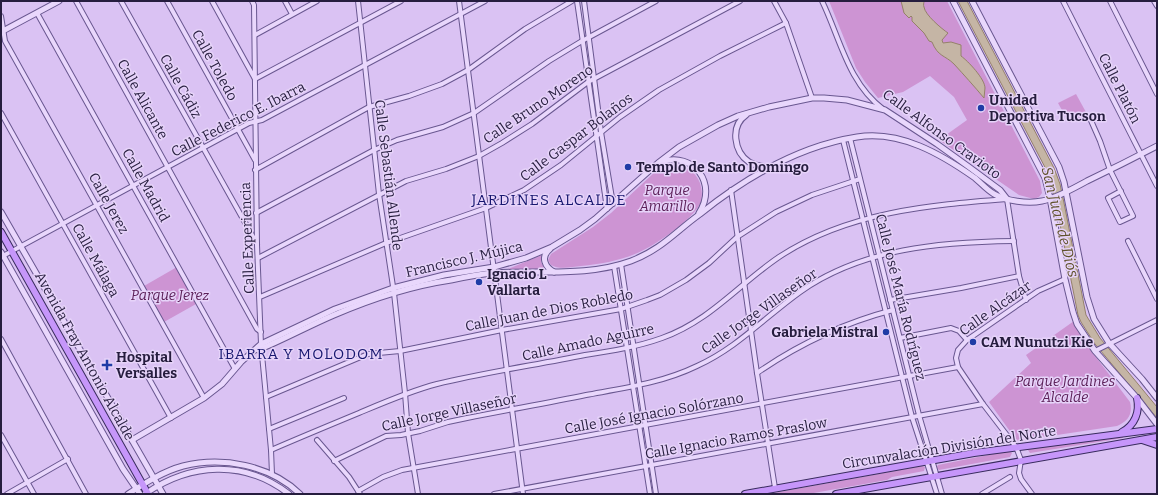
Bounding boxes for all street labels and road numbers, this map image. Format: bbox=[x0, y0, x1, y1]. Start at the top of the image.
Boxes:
street label: Calle Toledo bbox=[188, 27, 241, 104]
street label: Calle Platón bbox=[1095, 50, 1145, 126]
street label: Calle Cádiz bbox=[156, 51, 205, 121]
street label: Calle Alicante bbox=[114, 56, 172, 142]
street label: Calle Bruno Moreno bbox=[480, 61, 596, 148]
street label: Calle Federico E. Ibarra bbox=[168, 78, 308, 161]
street label: Calle Alfonso Cravioto bbox=[879, 86, 1004, 183]
street label: Calle Gaspar Bolaños bbox=[517, 90, 636, 185]
street label: Calle Sebastián Allende bbox=[371, 99, 406, 251]
street label: Calle Madrid bbox=[118, 145, 173, 225]
street label: Calle Jerez bbox=[85, 170, 132, 237]
street label: Calle Experiencia bbox=[237, 181, 258, 294]
street label: Calle José María Rodríguez bbox=[872, 212, 930, 383]
street label: Calle Málaga bbox=[68, 220, 123, 300]
street label: Francisco J. Mújica bbox=[404, 238, 525, 281]
street label: Calle Jorge Villaseñor bbox=[698, 265, 821, 358]
street label: Avenida Fray Antonio Alcalde bbox=[31, 269, 138, 444]
street label: Calle Alcázar bbox=[956, 277, 1035, 339]
street label: Calle Juan de Dios Robledo bbox=[464, 286, 635, 335]
street label: Calle Amado Aguirre bbox=[521, 320, 656, 365]
street label: Calle José Ignacio Solórzano bbox=[563, 389, 745, 438]
street label: Calle Jorge Villaseñor bbox=[380, 390, 518, 435]
street label: Calle Ignacio Ramos Praslow bbox=[644, 414, 829, 463]
street label: Circunvalación División del Norte bbox=[841, 422, 1057, 473]

